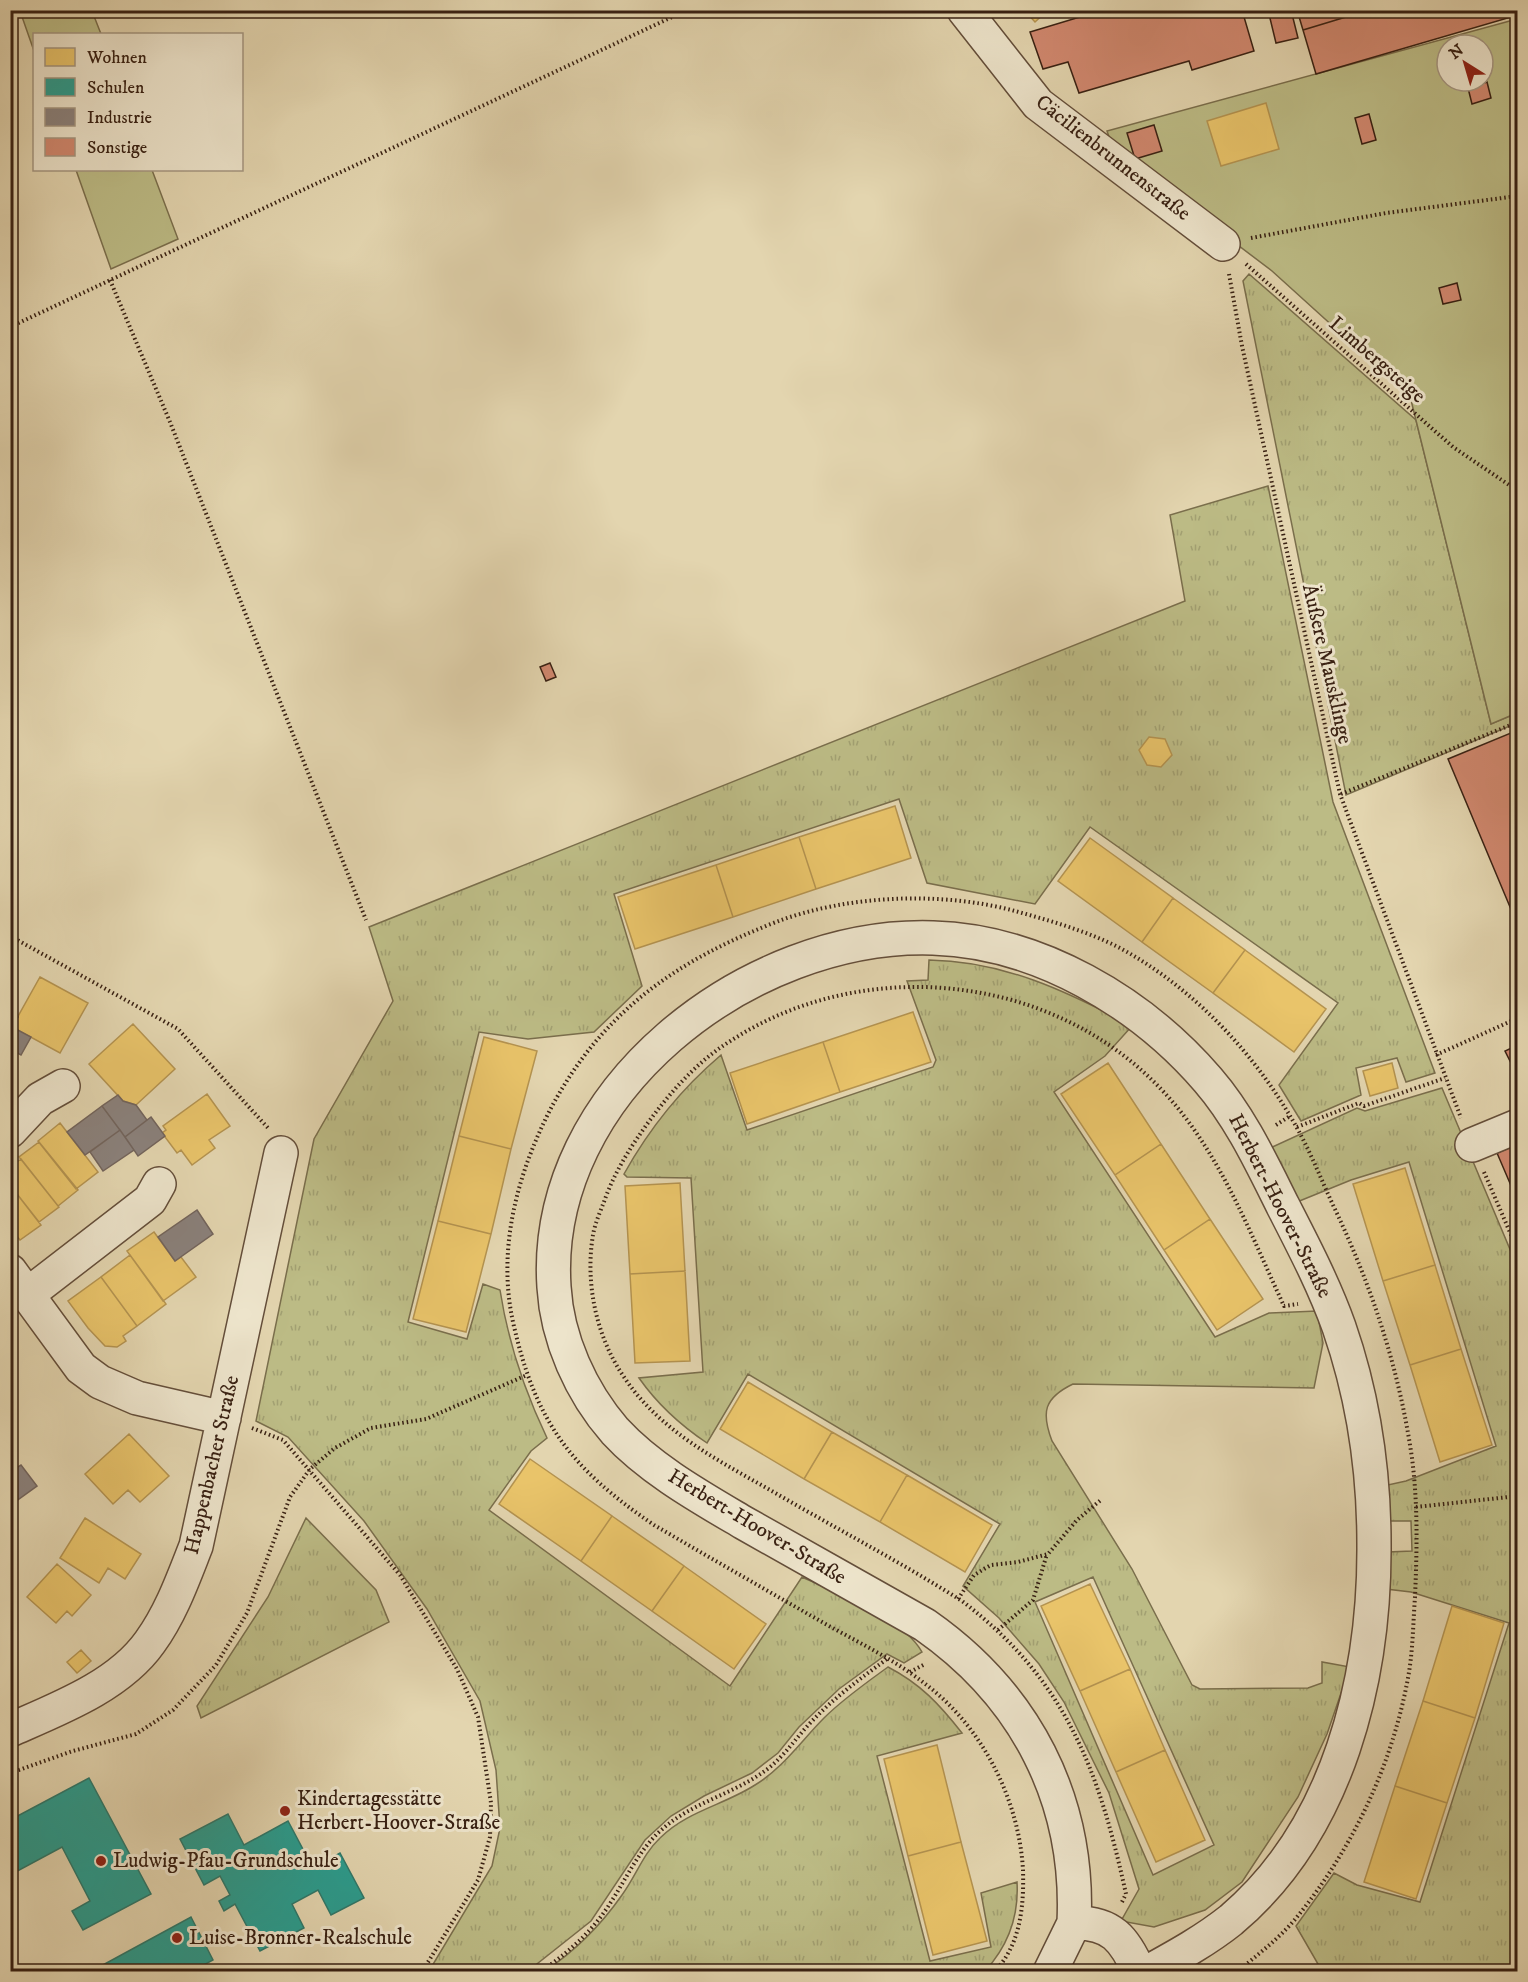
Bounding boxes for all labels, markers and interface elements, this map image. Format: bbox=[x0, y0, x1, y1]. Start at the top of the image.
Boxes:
legend bbox=[33, 33, 243, 171]
north arrow bbox=[1435, 33, 1495, 93]
text: N bbox=[1445, 40, 1468, 64]
text: Wohnen bbox=[86, 47, 148, 69]
text: Schulen bbox=[87, 77, 145, 99]
street label: Cäcilienbrunnenstraße bbox=[1030, 89, 1196, 227]
text: Industrie bbox=[87, 107, 152, 129]
text: Sonstige bbox=[87, 137, 147, 159]
street label: Limbergsteige bbox=[1323, 311, 1431, 409]
street label: Äußere Mausklinge bbox=[1296, 581, 1359, 747]
street label: Herbert-Hoover-Straße bbox=[1222, 1110, 1338, 1303]
street label: Happenbacher Straße bbox=[179, 1373, 245, 1557]
street label: Herbert-Hoover-Straße bbox=[663, 1464, 851, 1591]
place label: Kindertagesstätte Herbert-Hoover-Straße bbox=[297, 1786, 501, 1836]
marker: Kindertagesstätte Herbert-Hoover-Straße bbox=[278, 1804, 292, 1818]
place label: Ludwig-Pfau-Grundschule bbox=[113, 1848, 339, 1874]
marker: Ludwig-Pfau-Grundschule bbox=[94, 1854, 108, 1868]
place label: Luise-Bronner-Realschule bbox=[189, 1925, 412, 1951]
marker: Luise-Bronner-Realschule bbox=[170, 1931, 184, 1945]

